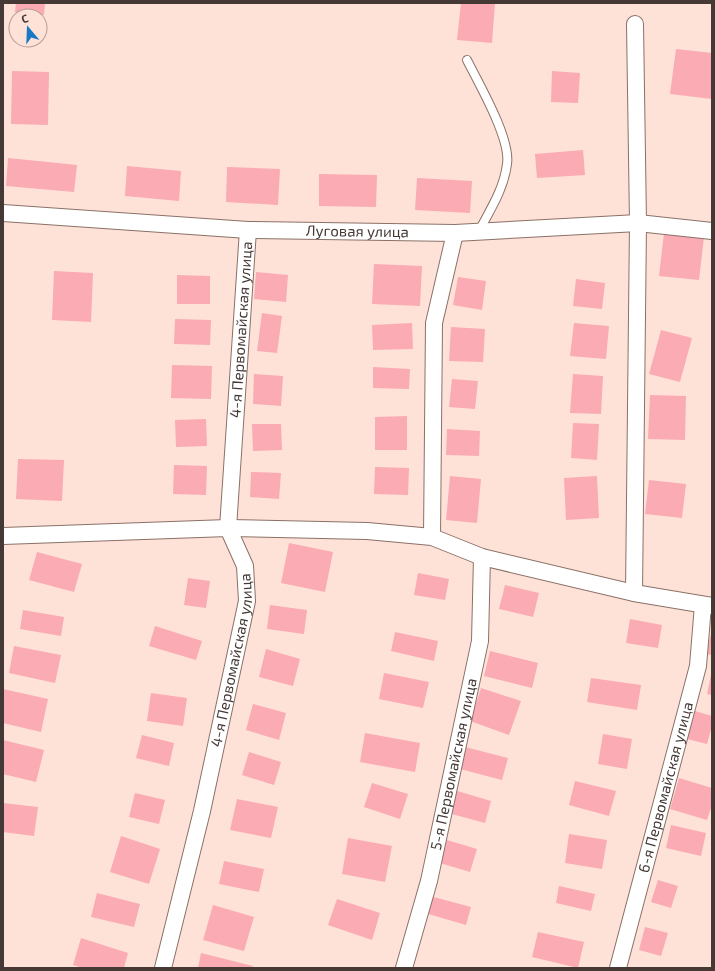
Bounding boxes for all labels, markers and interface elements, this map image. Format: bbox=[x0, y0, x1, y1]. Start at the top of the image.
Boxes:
north arrow bbox=[8, 8, 48, 48]
text: С bbox=[19, 11, 30, 25]
street label: Луговая улица bbox=[306, 221, 409, 241]
street label: 4-я Первомайская улица bbox=[225, 241, 255, 418]
street label: 4-я Первомайская улица bbox=[206, 573, 255, 748]
street label: 5-я Первомайская улица bbox=[426, 676, 480, 852]
street label: 6-я Первомайская улица bbox=[634, 700, 696, 874]

